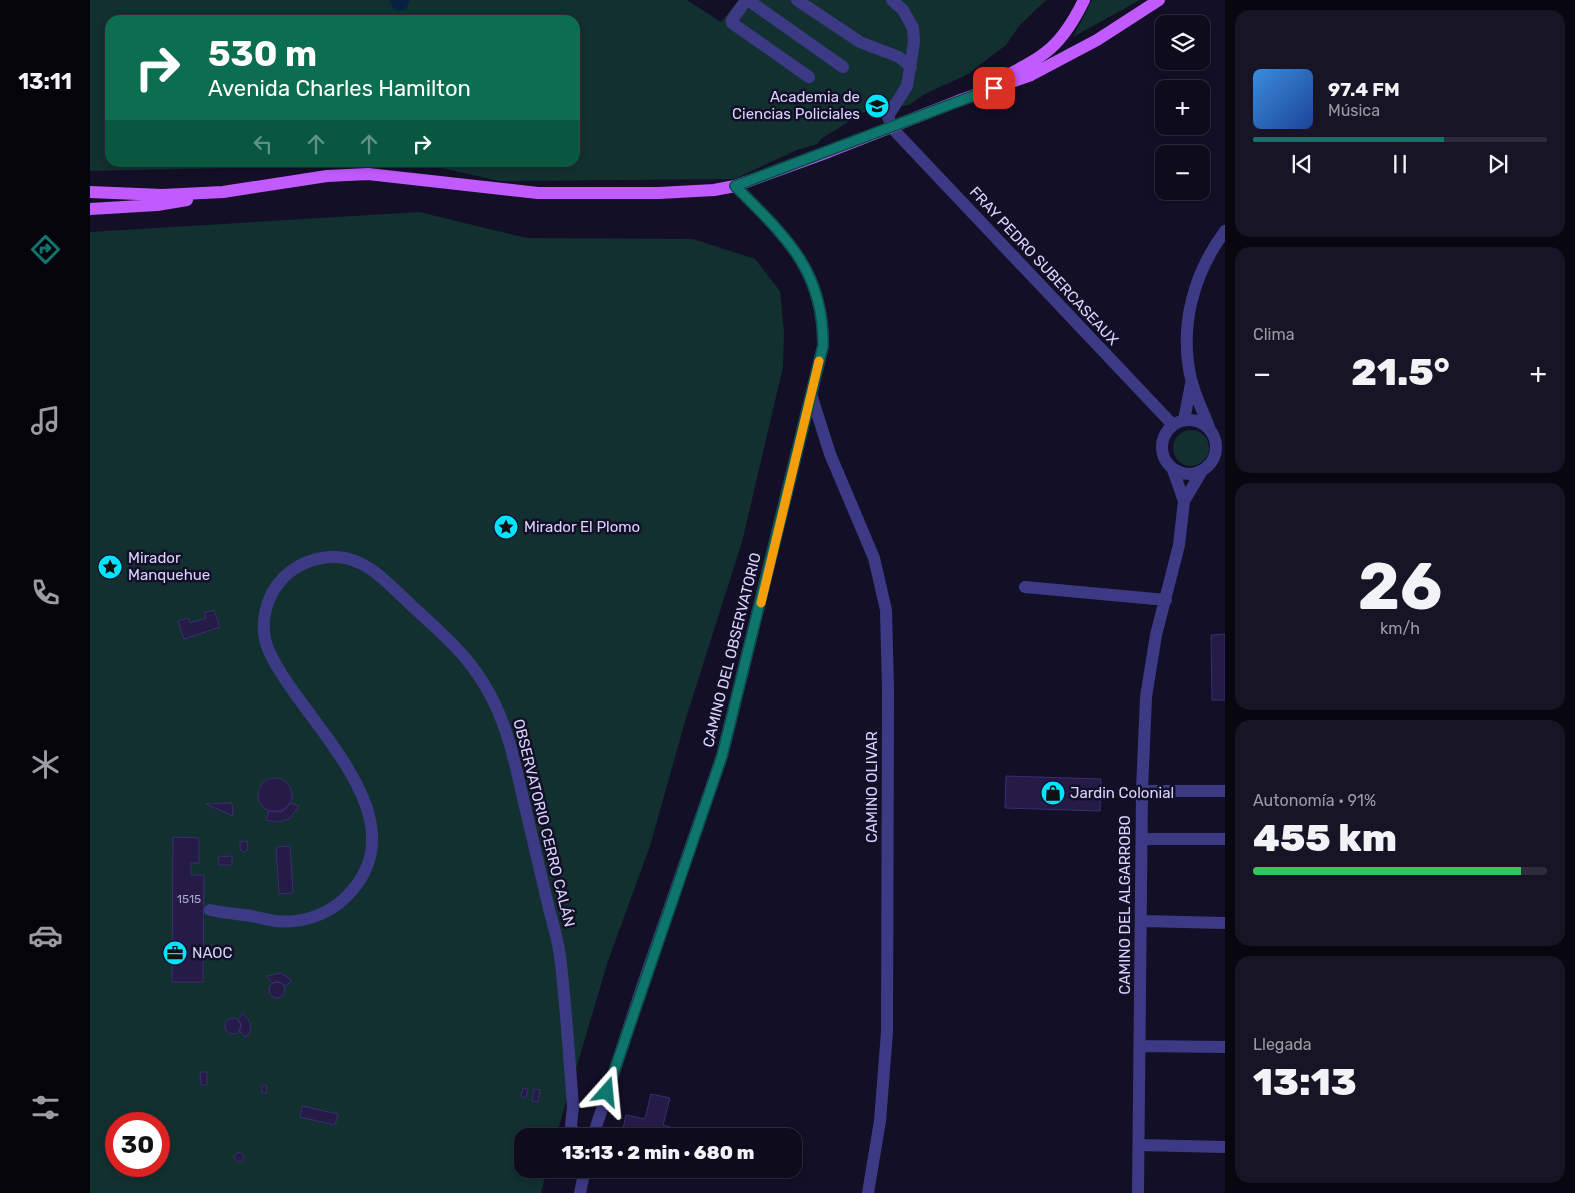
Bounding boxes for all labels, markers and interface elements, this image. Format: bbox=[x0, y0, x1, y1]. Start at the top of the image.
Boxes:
map controls bbox=[1155, 15, 1210, 200]
button: layers bbox=[1155, 15, 1210, 70]
text: 530 m bbox=[208, 33, 317, 75]
icon: right bbox=[125, 35, 190, 100]
pin bbox=[973, 67, 1015, 109]
text: 13:11 bbox=[18, 68, 72, 95]
icon: arrive bbox=[980, 74, 1008, 102]
text: Avenida Charles Hamilton bbox=[208, 75, 471, 102]
text: 97.4 FM bbox=[1328, 78, 1400, 101]
button: + bbox=[1155, 80, 1210, 135]
place label: Academia de Ciencias Policiales bbox=[732, 88, 860, 123]
school or university icon: Academia de Ciencias Policiales bbox=[864, 93, 890, 119]
text: Música bbox=[1328, 101, 1380, 120]
icon: left bbox=[249, 130, 277, 158]
icon: ahead bbox=[302, 130, 330, 158]
icon: ahead bbox=[355, 130, 383, 158]
icon: right bbox=[408, 130, 436, 158]
button: − bbox=[1155, 145, 1210, 200]
icon: previous bbox=[1288, 150, 1316, 178]
icon: pause bbox=[1386, 150, 1414, 178]
icon: next bbox=[1484, 150, 1512, 178]
street label: FRAY PEDRO SUBERCASEAUX bbox=[966, 183, 1123, 349]
icon: directions bbox=[28, 232, 63, 267]
text: Clima bbox=[1253, 325, 1294, 344]
text: 21.5° bbox=[1351, 349, 1450, 395]
text: − bbox=[1253, 357, 1271, 390]
text: + bbox=[1530, 357, 1547, 390]
icon: music bbox=[28, 403, 63, 438]
place icon: Mirador El Plomo bbox=[493, 514, 519, 540]
place label: Mirador El Plomo bbox=[524, 518, 640, 536]
text: 26 bbox=[1358, 548, 1442, 625]
place label: Mirador Manquehue bbox=[128, 549, 210, 584]
street label: CAMINO DEL OBSERVATORIO bbox=[699, 551, 765, 749]
place icon: Mirador Manquehue bbox=[97, 554, 123, 580]
icon: phone bbox=[28, 575, 63, 610]
text: km/h bbox=[1380, 619, 1420, 638]
street label: OBSERVATORIO CERRO CALÁN bbox=[509, 717, 579, 929]
street label: CAMINO OLIVAR bbox=[863, 731, 881, 843]
icon: climate bbox=[28, 747, 63, 782]
shop icon: Jardin Colonial bbox=[1040, 780, 1066, 806]
place label: Jardin Colonial bbox=[1070, 784, 1174, 802]
text: Autonomía · 91% bbox=[1253, 791, 1376, 810]
street label: CAMINO DEL ALGARROBO bbox=[1116, 815, 1134, 995]
text: 455 km bbox=[1253, 815, 1397, 861]
house number: 1515 bbox=[177, 892, 201, 906]
icon: car bbox=[28, 918, 63, 953]
office icon: NAOC bbox=[162, 940, 188, 966]
place label: NAOC bbox=[192, 944, 232, 962]
text: Llegada bbox=[1253, 1035, 1312, 1054]
text: 13:13 bbox=[1253, 1059, 1357, 1105]
position arrow bbox=[580, 1065, 632, 1117]
icon: filters bbox=[28, 1090, 63, 1125]
speed limit sign: 30 bbox=[105, 1112, 170, 1177]
text: 13:13 · 2 min · 680 m bbox=[562, 1141, 754, 1164]

